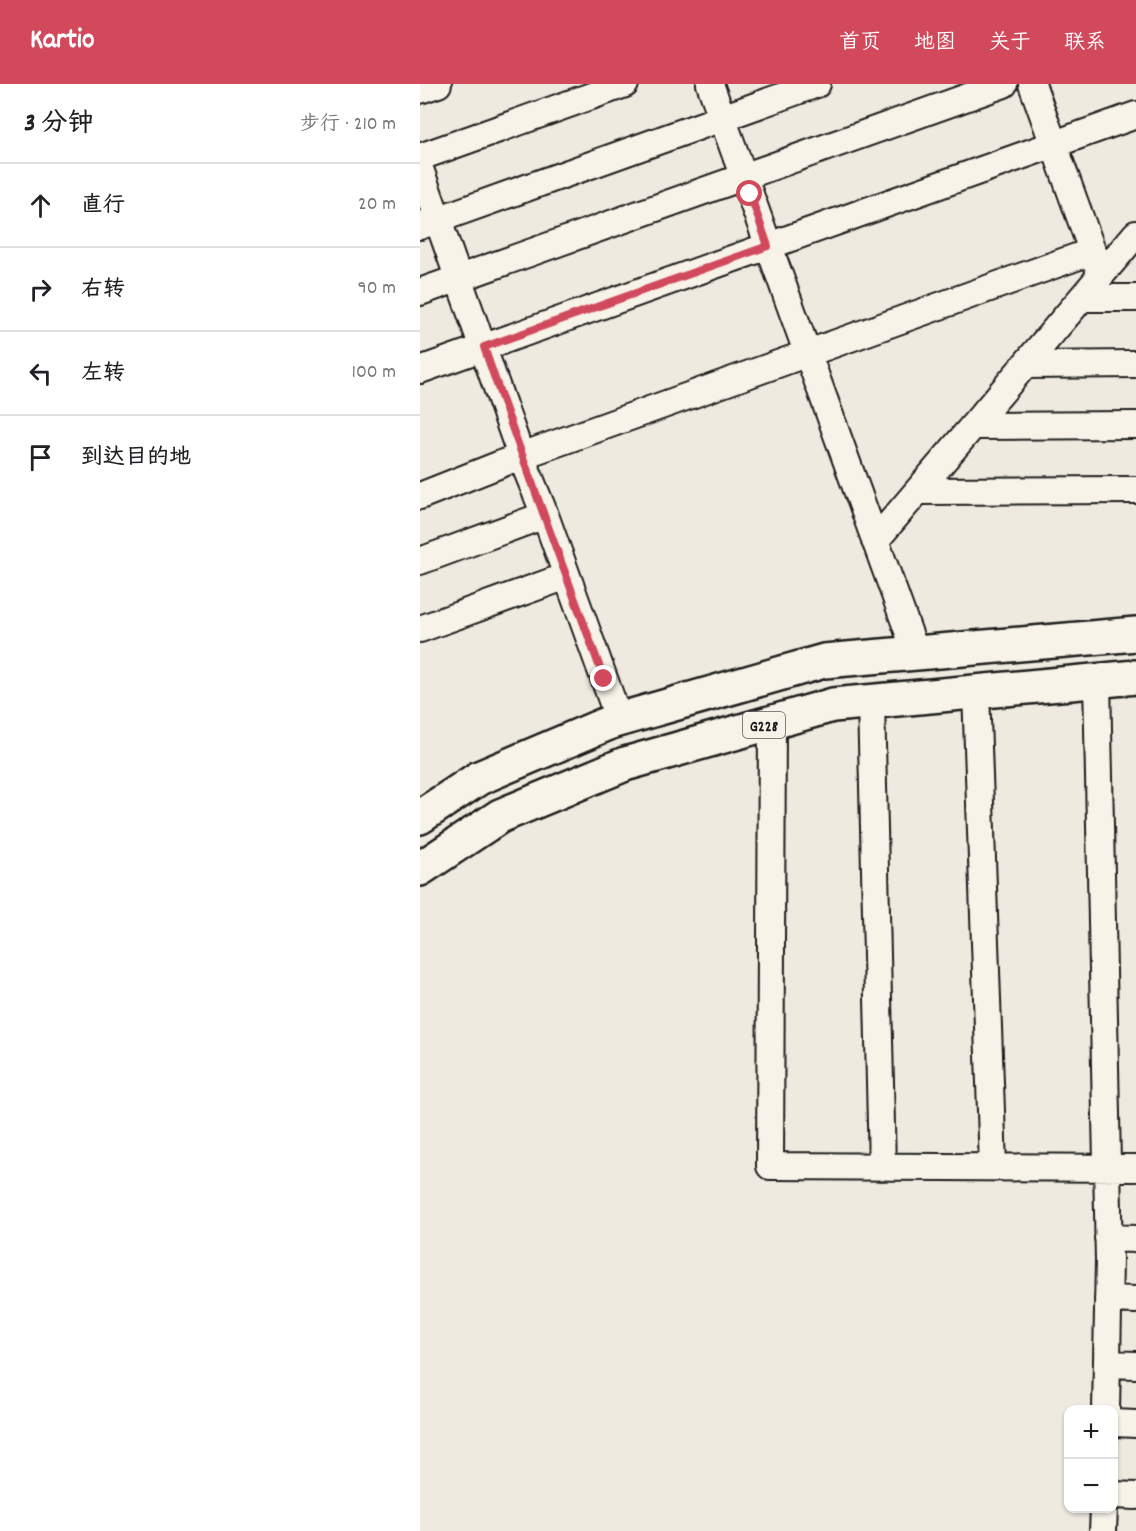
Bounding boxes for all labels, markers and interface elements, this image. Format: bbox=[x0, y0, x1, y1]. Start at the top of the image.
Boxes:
text: Kartio bbox=[30, 22, 94, 62]
text: 首页 bbox=[839, 29, 881, 59]
text: 地图 bbox=[914, 29, 956, 59]
text: 关于 bbox=[989, 29, 1031, 59]
text: 联系 bbox=[1064, 29, 1106, 59]
text: 3 分钟 bbox=[24, 106, 94, 143]
text: 步行 · 210 m bbox=[300, 111, 396, 139]
route start bbox=[736, 180, 762, 206]
icon: ahead bbox=[24, 189, 57, 222]
text: 直行 bbox=[81, 191, 125, 222]
text: 20 m bbox=[358, 191, 396, 219]
icon: right bbox=[24, 273, 57, 306]
text: 右转 bbox=[81, 275, 125, 306]
text: 90 m bbox=[358, 275, 396, 303]
icon: left bbox=[24, 357, 57, 390]
text: 左转 bbox=[81, 359, 125, 390]
text: 100 m bbox=[352, 359, 396, 387]
icon: arrive bbox=[24, 441, 57, 474]
text: 到达目的地 bbox=[81, 443, 191, 474]
route end bbox=[590, 665, 616, 691]
road number: G228 bbox=[743, 712, 785, 738]
map controls bbox=[1064, 1405, 1118, 1513]
button: + bbox=[1064, 1405, 1118, 1459]
button: − bbox=[1064, 1459, 1118, 1513]

